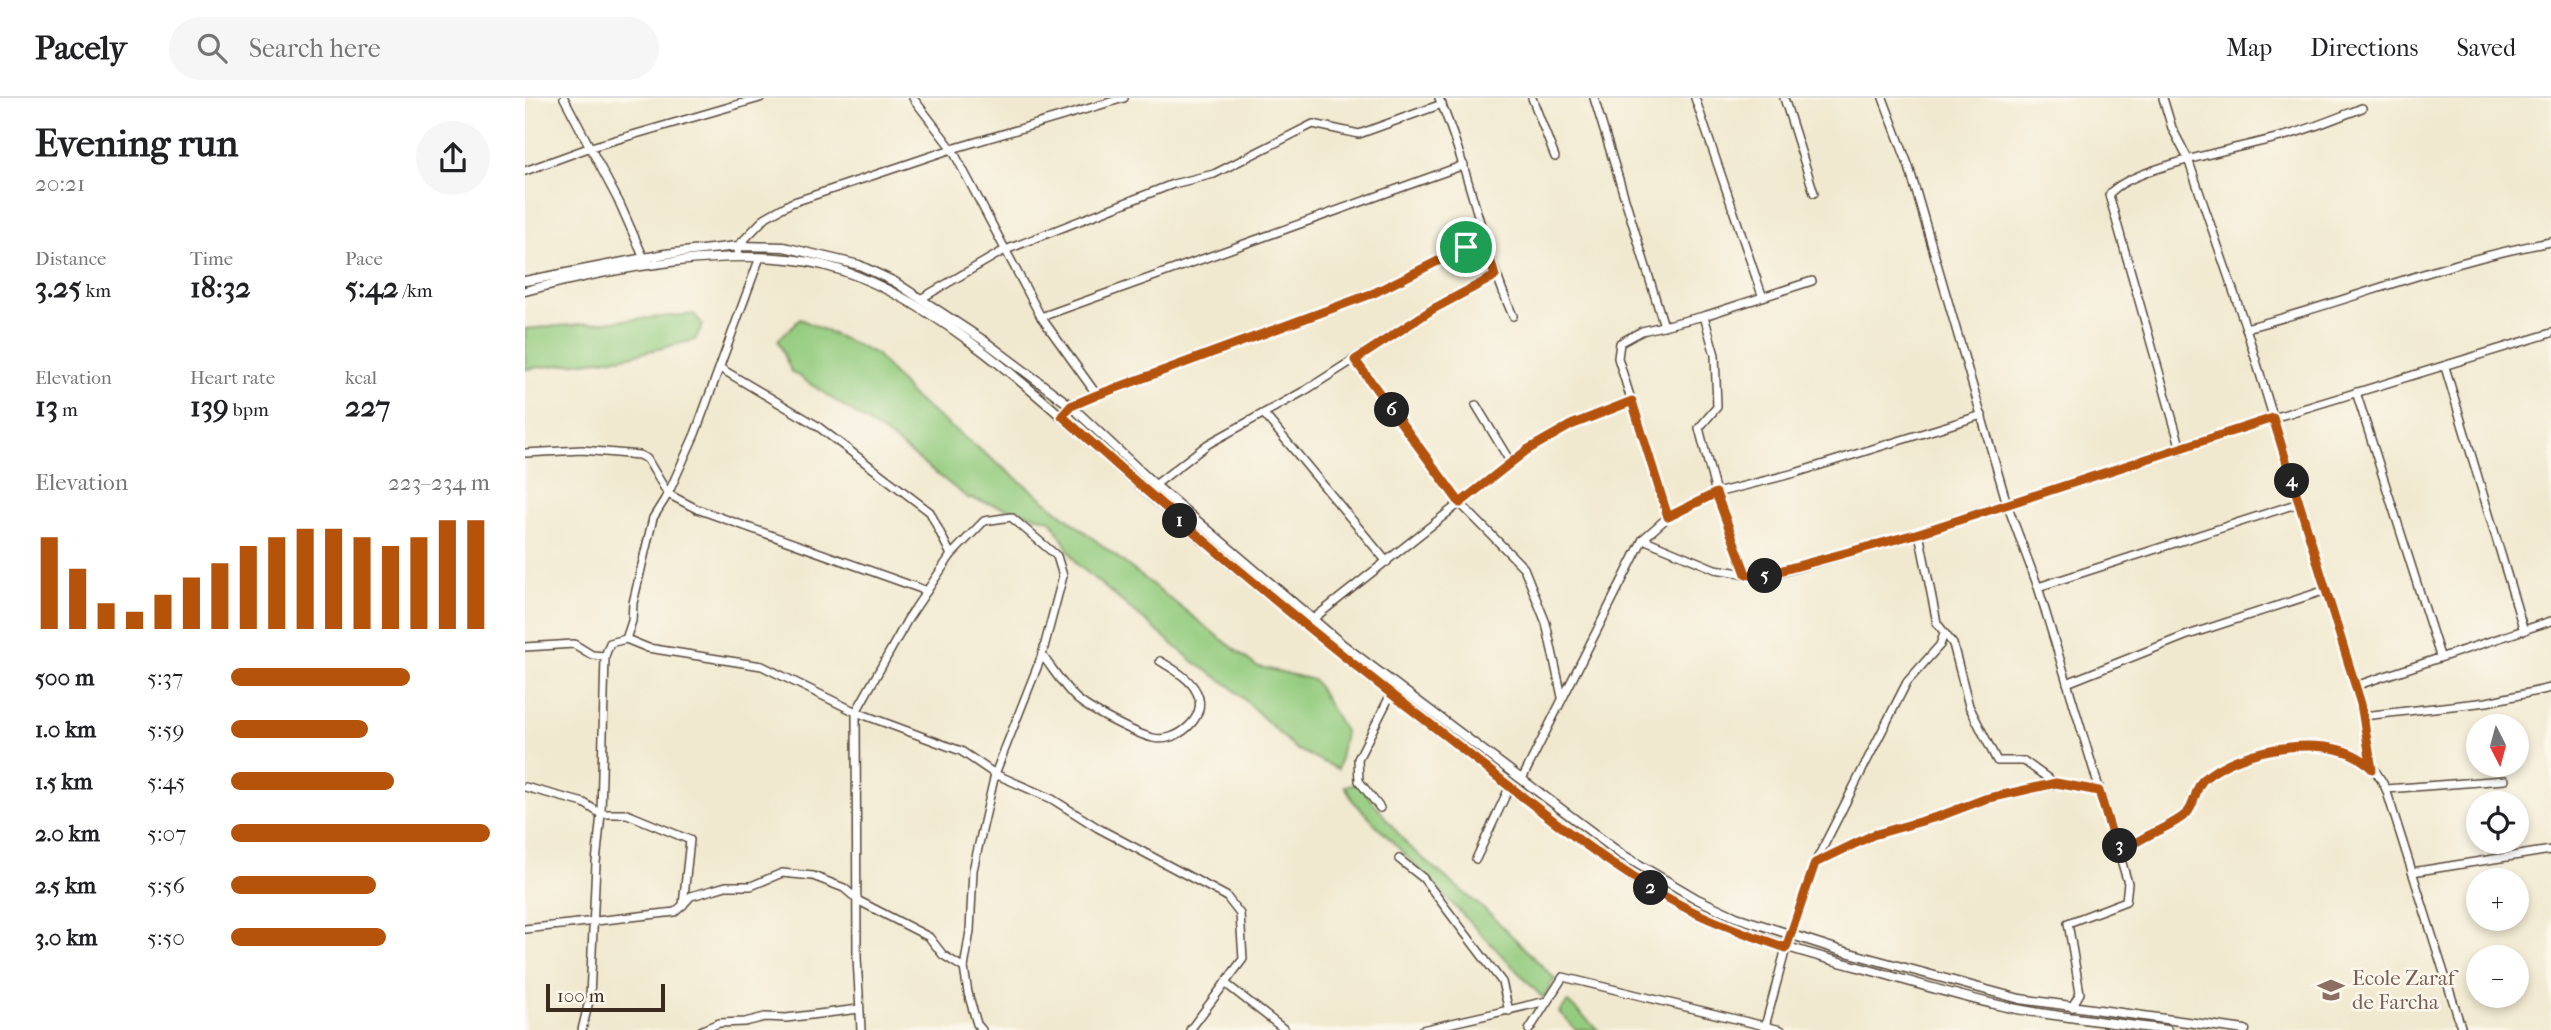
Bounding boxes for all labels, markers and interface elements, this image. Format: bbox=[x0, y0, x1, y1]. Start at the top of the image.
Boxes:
search box bbox=[169, 17, 659, 80]
text: Pacely bbox=[35, 29, 127, 68]
icon: search bbox=[193, 29, 231, 67]
text: Search here bbox=[249, 33, 381, 64]
text: Map bbox=[2226, 34, 2272, 62]
text: Directions bbox=[2310, 34, 2418, 62]
text: Saved bbox=[2456, 34, 2516, 62]
text: Evening run bbox=[35, 121, 238, 166]
button: share bbox=[416, 121, 490, 195]
text: 20:21 bbox=[35, 170, 85, 197]
pin bbox=[1436, 217, 1496, 277]
icon: arrive bbox=[1447, 228, 1485, 266]
text: Distance bbox=[35, 248, 106, 270]
text: Time bbox=[190, 248, 233, 270]
text: Pace bbox=[345, 248, 383, 270]
text: 3.25 bbox=[35, 270, 81, 305]
text: 18:32 bbox=[190, 270, 251, 305]
text: 5:42 bbox=[345, 270, 398, 305]
text: km bbox=[81, 280, 111, 302]
text: /km bbox=[398, 280, 433, 302]
text: Elevation bbox=[35, 367, 112, 389]
text: Heart rate bbox=[190, 367, 275, 389]
text: kcal bbox=[345, 367, 377, 389]
text: 13 bbox=[35, 389, 58, 424]
text: 139 bbox=[190, 389, 229, 424]
text: 227 bbox=[345, 389, 390, 424]
pin: 6 bbox=[1375, 392, 1409, 428]
text: 6 bbox=[1386, 398, 1397, 420]
text: m bbox=[58, 399, 78, 421]
text: bpm bbox=[229, 399, 269, 421]
pin: 4 bbox=[2275, 464, 2309, 498]
text: Elevation bbox=[35, 469, 128, 496]
text: 223–234 m bbox=[388, 469, 490, 496]
text: 4 bbox=[2286, 469, 2297, 491]
pin: 1 bbox=[1163, 504, 1197, 538]
text: 1 bbox=[1176, 509, 1183, 531]
pin: 5 bbox=[1747, 559, 1783, 594]
text: 5 bbox=[1760, 564, 1769, 586]
text: 500 m bbox=[35, 664, 94, 691]
text: 5:37 bbox=[147, 664, 183, 691]
north arrow bbox=[2466, 714, 2529, 777]
map controls bbox=[2466, 714, 2529, 1008]
text: 1.0 km bbox=[35, 716, 96, 743]
text: 5:59 bbox=[147, 716, 185, 743]
text: 1.5 km bbox=[35, 768, 93, 795]
text: 5:45 bbox=[147, 768, 185, 795]
button: locate bbox=[2466, 791, 2529, 854]
text: 2.0 km bbox=[35, 820, 100, 847]
text: 5:07 bbox=[147, 820, 186, 847]
pin: 3 bbox=[2103, 828, 2137, 864]
text: 3 bbox=[2116, 834, 2123, 856]
button: + bbox=[2466, 868, 2529, 931]
pin: 2 bbox=[1633, 870, 1669, 906]
text: 2.5 km bbox=[35, 872, 96, 899]
text: 5:56 bbox=[147, 872, 185, 899]
text: 2 bbox=[1646, 876, 1655, 898]
text: 3.0 km bbox=[35, 924, 97, 951]
text: 5:50 bbox=[147, 924, 185, 951]
button: − bbox=[2466, 945, 2529, 1008]
place label: Ecole Zaraf de Farcha bbox=[2352, 966, 2459, 1014]
school or university icon: Ecole Zaraf de Farcha bbox=[2316, 975, 2346, 1005]
scale bar bbox=[546, 981, 665, 1013]
text: 100 m bbox=[557, 985, 605, 1007]

